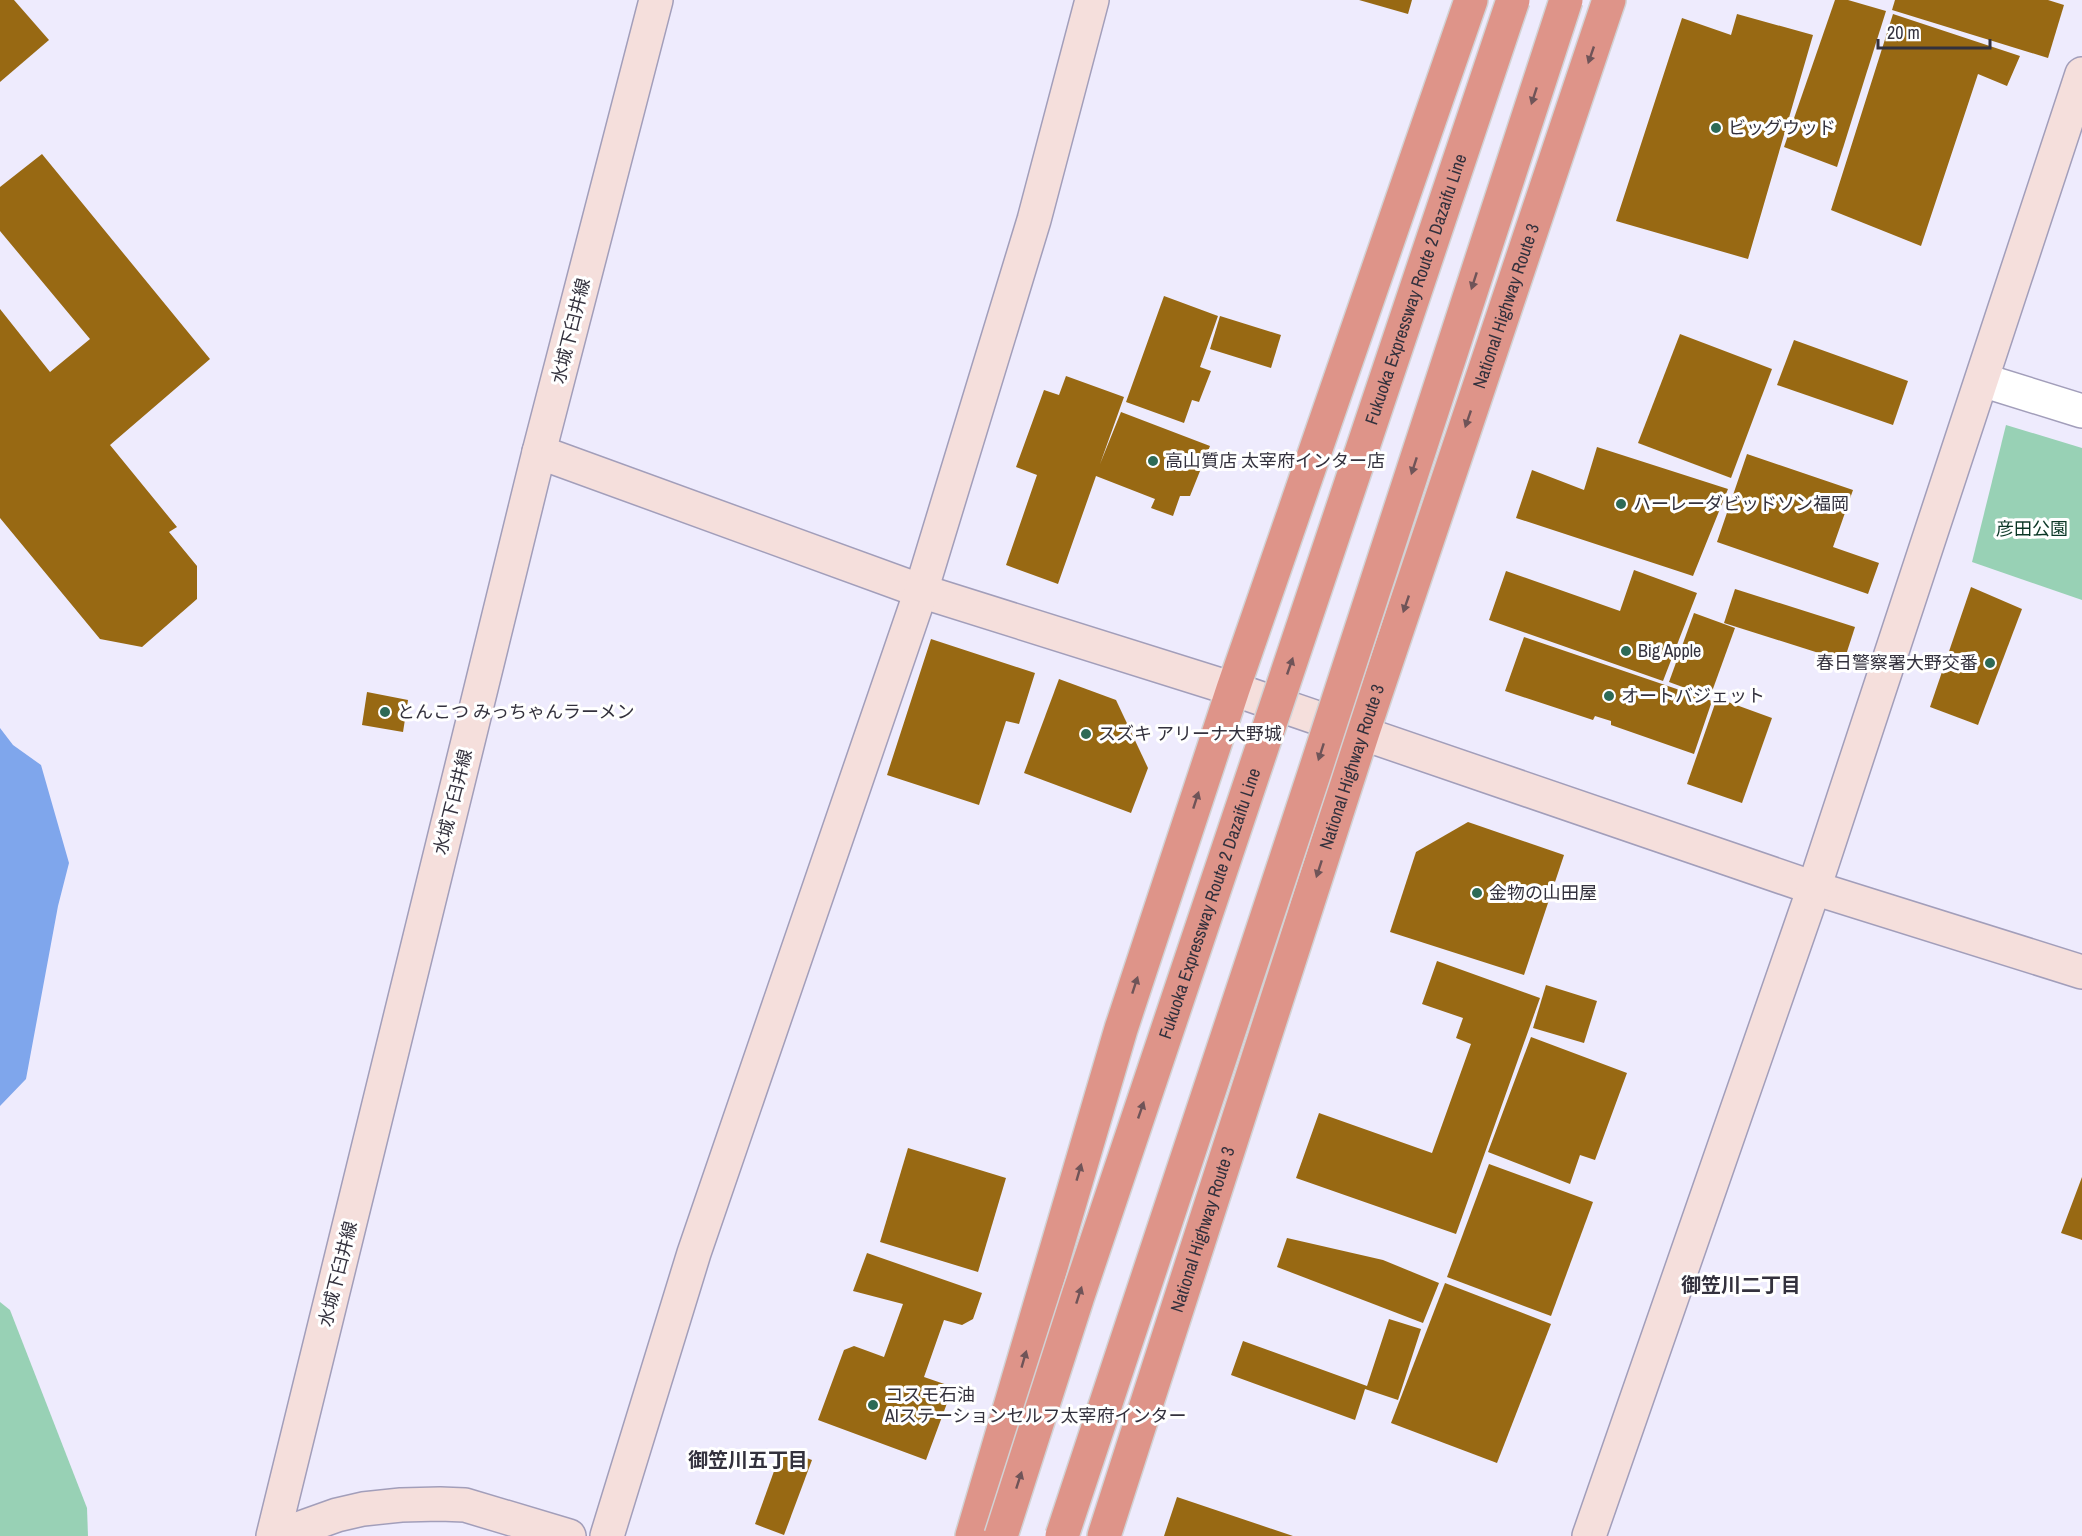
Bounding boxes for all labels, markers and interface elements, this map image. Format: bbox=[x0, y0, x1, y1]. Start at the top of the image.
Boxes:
scale bar bbox=[1878, 12, 1990, 50]
text: 20 m bbox=[1887, 20, 1920, 45]
one-way arrow bbox=[1585, 46, 1595, 64]
one-way arrow bbox=[1529, 87, 1539, 105]
place label: ビッグウッド bbox=[1728, 115, 1836, 140]
marker: ビッグウッド bbox=[1709, 121, 1723, 135]
street label: Fukuoka Expressway Route 2 Dazaifu Line bbox=[1358, 150, 1473, 428]
street label: National Highway Route 3 bbox=[1466, 220, 1545, 392]
one-way arrow bbox=[1469, 272, 1478, 290]
street label: 水城下臼井線 bbox=[545, 275, 596, 386]
one-way arrow bbox=[1463, 410, 1473, 428]
place label: 高山質店 太宰府インター店 bbox=[1165, 448, 1385, 473]
marker: 高山質店 太宰府インター店 bbox=[1146, 454, 1160, 468]
one-way arrow bbox=[1409, 457, 1418, 475]
place label: ハーレーダビッドソン福岡 bbox=[1633, 491, 1849, 516]
marker: ハーレーダビッドソン福岡 bbox=[1614, 497, 1628, 511]
park label: 彦田公園 bbox=[1996, 516, 2068, 541]
one-way arrow bbox=[1401, 595, 1411, 613]
place label: Big Apple bbox=[1638, 638, 1701, 663]
marker: Big Apple bbox=[1619, 644, 1633, 658]
place label: 春日警察署大野交番 bbox=[1816, 650, 1978, 675]
marker: 春日警察署大野交番 bbox=[1983, 656, 1997, 670]
one-way arrow bbox=[1285, 657, 1295, 675]
street label: National Highway Route 3 bbox=[1313, 681, 1390, 853]
place label: オートバジェット bbox=[1621, 683, 1765, 708]
marker: オートバジェット bbox=[1602, 689, 1616, 703]
place label: とんこつ みっちゃんラーメン bbox=[397, 699, 634, 724]
marker: とんこつ みっちゃんラーメン bbox=[378, 705, 392, 719]
place label: スズキ アリーナ大野城 bbox=[1098, 721, 1282, 746]
marker: スズキ アリーナ大野城 bbox=[1079, 727, 1093, 741]
one-way arrow bbox=[1316, 743, 1325, 761]
street label: 水城下臼井線 bbox=[427, 746, 478, 857]
street label: Fukuoka Expressway Route 2 Dazaifu Line bbox=[1152, 765, 1266, 1042]
one-way arrow bbox=[1192, 791, 1201, 809]
one-way arrow bbox=[1314, 860, 1323, 878]
place label: 金物の山田屋 bbox=[1489, 880, 1597, 905]
marker: 金物の山田屋 bbox=[1470, 886, 1484, 900]
one-way arrow bbox=[1131, 976, 1141, 994]
one-way arrow bbox=[1136, 1101, 1146, 1119]
street label: National Highway Route 3 bbox=[1164, 1143, 1241, 1315]
one-way arrow bbox=[1075, 1163, 1084, 1181]
street label: 水城下臼井線 bbox=[312, 1218, 363, 1329]
district label: 御笠川二丁目 bbox=[1681, 1271, 1801, 1298]
one-way arrow bbox=[1074, 1286, 1084, 1304]
one-way arrow bbox=[1020, 1350, 1029, 1368]
place label: コスモ石油 AIステーションセルフ太宰府インター bbox=[884, 1382, 1187, 1428]
marker: コスモ石油 AIステーションセルフ太宰府インター bbox=[866, 1398, 880, 1412]
district label: 御笠川五丁目 bbox=[688, 1446, 808, 1473]
one-way arrow bbox=[1014, 1471, 1024, 1489]

